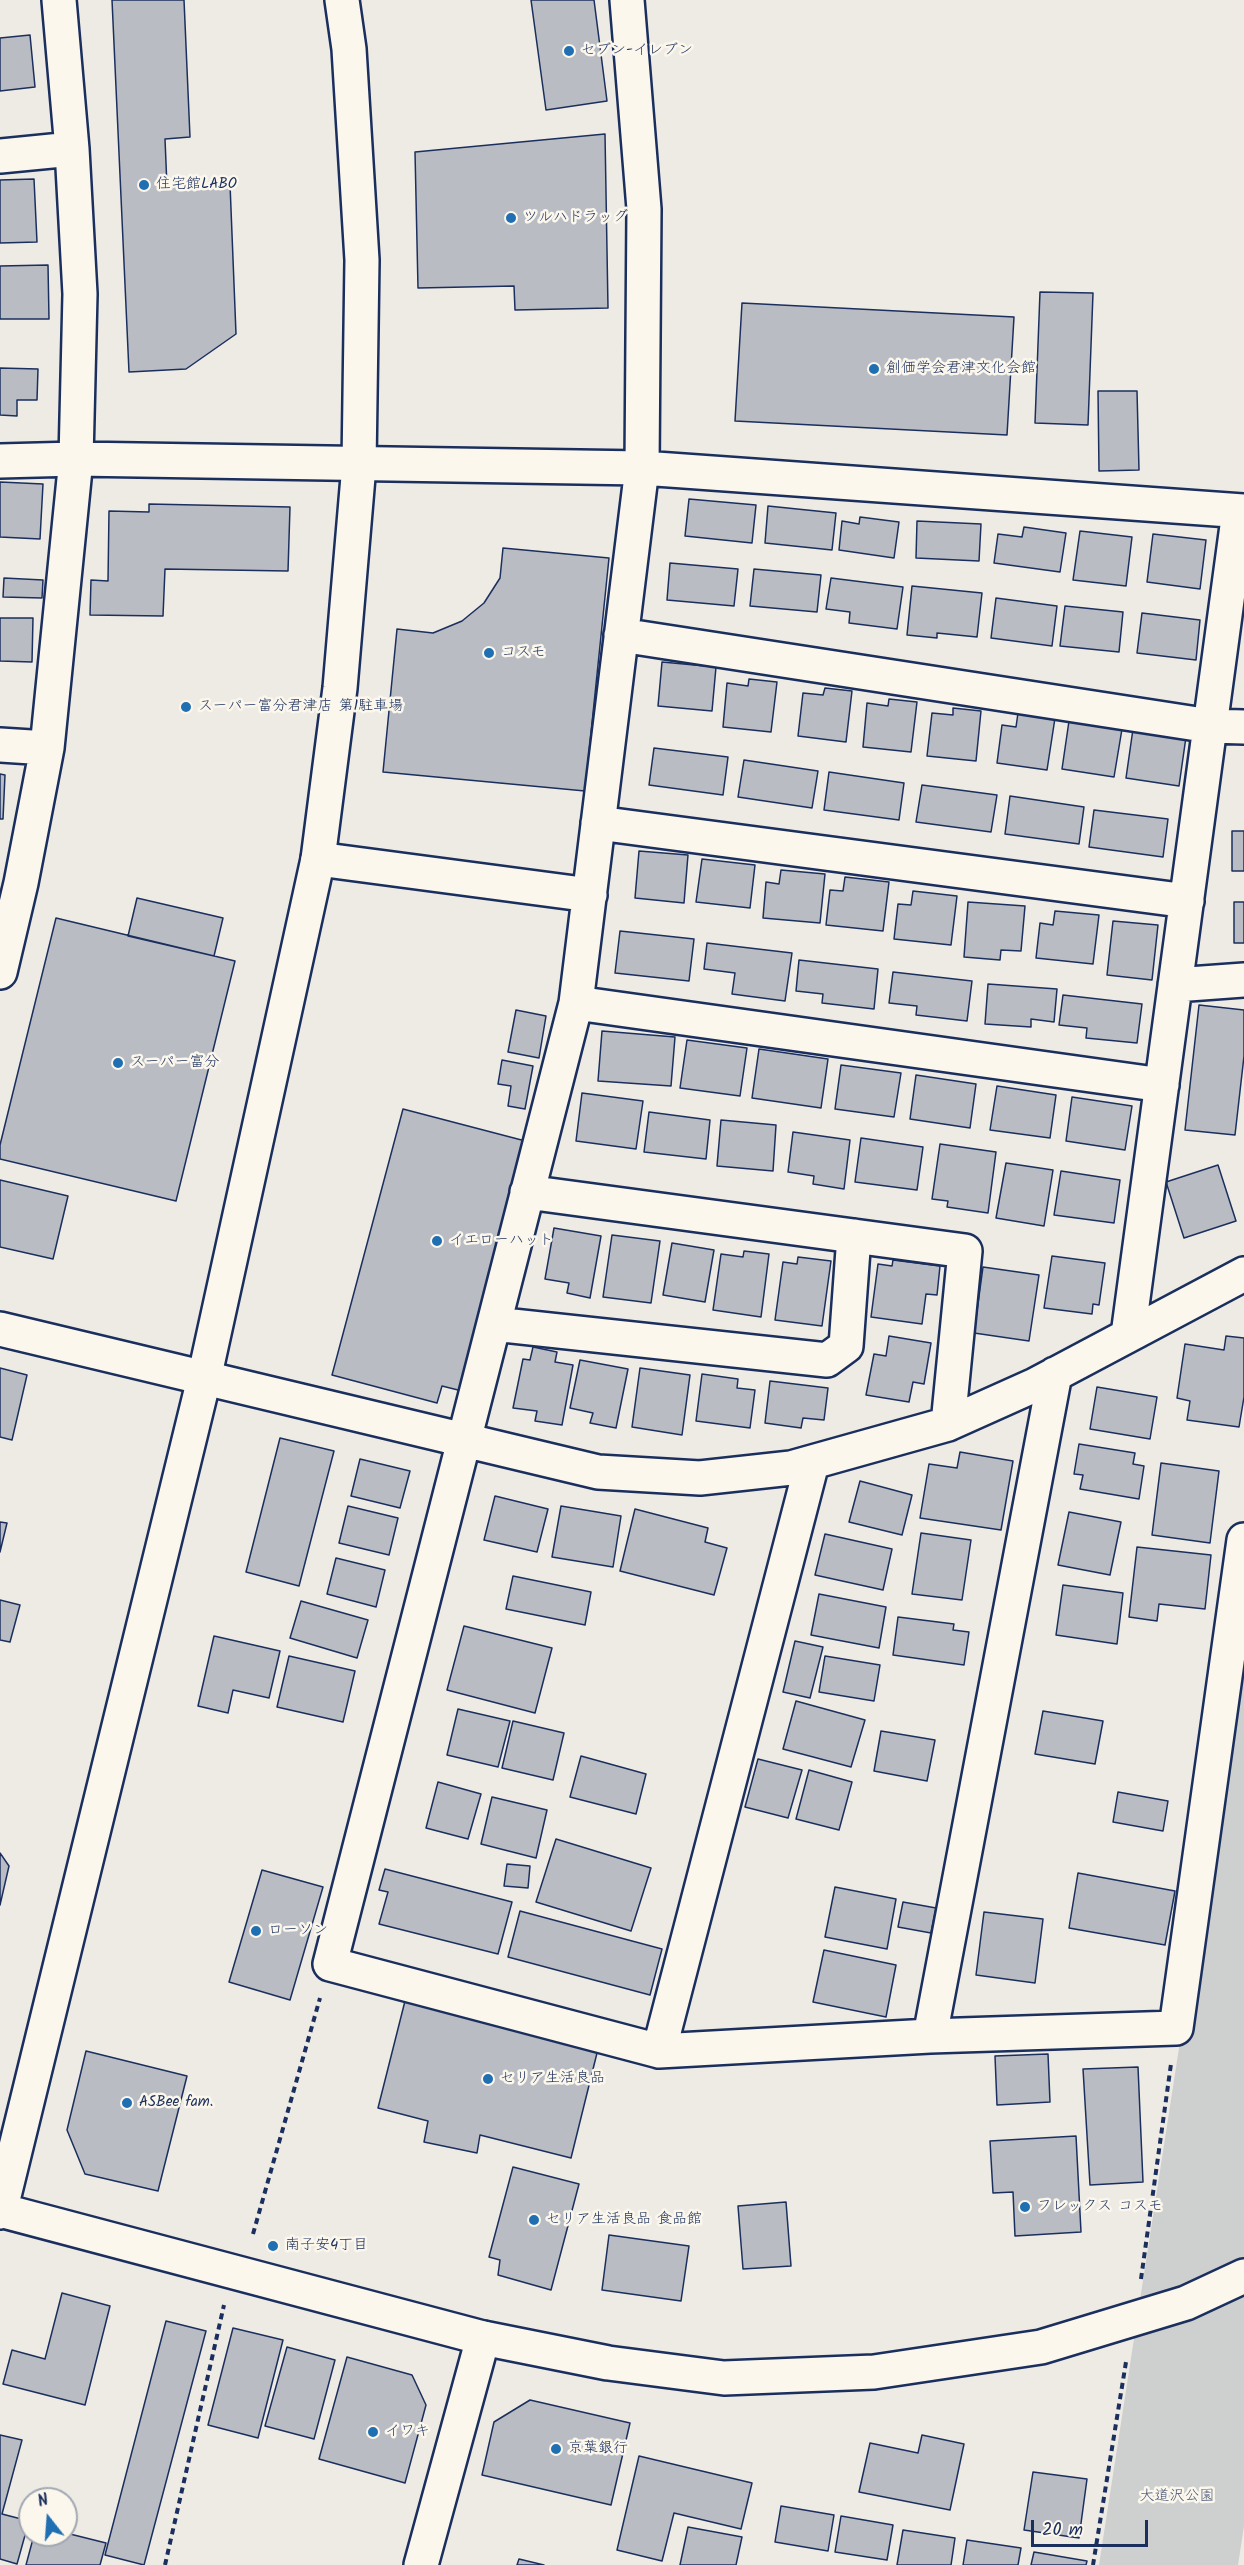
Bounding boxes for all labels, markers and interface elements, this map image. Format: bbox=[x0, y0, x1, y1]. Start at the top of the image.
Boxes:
place label: セブン-イレブン bbox=[581, 42, 693, 60]
marker: セブン-イレブン bbox=[562, 44, 576, 58]
place label: 住宅館LABO bbox=[156, 176, 237, 194]
marker: 住宅館LABO bbox=[137, 178, 151, 192]
place label: ツルハドラッグ bbox=[523, 209, 628, 227]
marker: ツルハドラッグ bbox=[504, 211, 518, 225]
place label: 創価学会君津文化会館 bbox=[886, 360, 1036, 378]
marker: 創価学会君津文化会館 bbox=[867, 362, 881, 376]
place label: コスモ bbox=[501, 644, 546, 662]
marker: コスモ bbox=[482, 646, 496, 660]
place label: スーパー富分君津店 第1駐車場 bbox=[198, 698, 403, 716]
marker: スーパー富分君津店 第1駐車場 bbox=[179, 700, 193, 714]
place label: スーパー富分 bbox=[130, 1054, 219, 1072]
marker: スーパー富分 bbox=[111, 1056, 125, 1070]
place label: イエローハット bbox=[449, 1232, 554, 1250]
marker: イエローハット bbox=[430, 1234, 444, 1248]
place label: ローソン bbox=[268, 1922, 328, 1940]
marker: ローソン bbox=[249, 1924, 263, 1938]
place label: セリア生活良品 bbox=[500, 2070, 605, 2088]
marker: セリア生活良品 bbox=[481, 2072, 495, 2086]
place label: ASBee fam. bbox=[139, 2094, 213, 2112]
marker: ASBee fam. bbox=[120, 2096, 134, 2110]
place label: フレックス コスモ bbox=[1037, 2198, 1163, 2216]
marker: フレックス コスモ bbox=[1018, 2200, 1032, 2214]
place label: セリア生活良品 食品館 bbox=[546, 2211, 702, 2229]
marker: セリア生活良品 食品館 bbox=[527, 2213, 541, 2227]
place label: 南子安4丁目 bbox=[285, 2237, 368, 2255]
marker: 南子安4丁目 bbox=[266, 2239, 280, 2253]
place label: イワキ bbox=[385, 2423, 430, 2441]
marker: イワキ bbox=[366, 2425, 380, 2439]
place label: 京葉銀行 bbox=[568, 2440, 628, 2458]
marker: 京葉銀行 bbox=[549, 2442, 563, 2456]
north arrow bbox=[18, 2487, 78, 2547]
text: N bbox=[35, 2488, 52, 2515]
park label: 大道沢公園 bbox=[1140, 2488, 1214, 2506]
scale bar bbox=[1034, 2508, 1151, 2546]
text: 20 m bbox=[1042, 2516, 1083, 2545]

